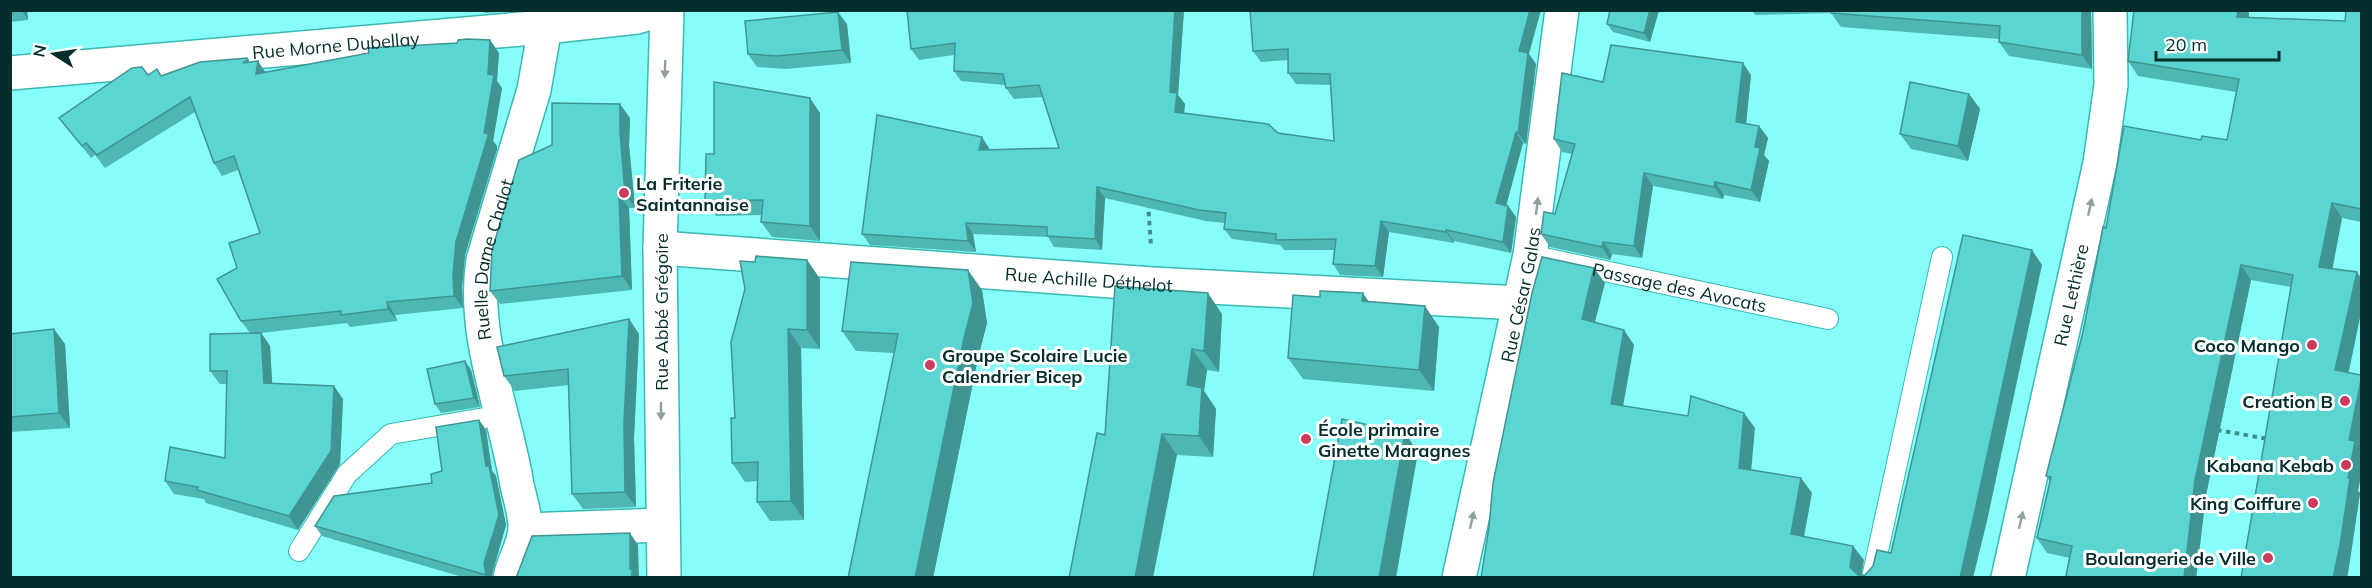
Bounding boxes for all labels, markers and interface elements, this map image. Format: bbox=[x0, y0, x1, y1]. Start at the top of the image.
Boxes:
north arrow bbox=[24, 24, 84, 84]
scale bar bbox=[2156, 24, 2279, 62]
street label: Rue Morne Dubellay bbox=[251, 26, 421, 64]
text: 20 m bbox=[2165, 33, 2207, 56]
text: N bbox=[28, 43, 50, 59]
one-way arrow bbox=[660, 59, 670, 78]
place label: La Friterie Saintannaise bbox=[636, 172, 749, 216]
street label: Ruelle Dame Chalot bbox=[469, 176, 518, 342]
marker: La Friterie Saintannaise bbox=[617, 186, 631, 200]
one-way arrow bbox=[1532, 197, 1541, 216]
one-way arrow bbox=[2086, 198, 2096, 216]
street label: Rue César Galas bbox=[1495, 225, 1545, 365]
street label: Rue Abbé Grégoire bbox=[650, 233, 673, 391]
street label: Rue Lethière bbox=[2048, 242, 2093, 348]
street label: Passage des Avocats bbox=[1590, 257, 1769, 317]
street label: Rue Achille Déthelot bbox=[1004, 262, 1173, 297]
place label: Coco Mango bbox=[2194, 334, 2300, 357]
marker: Coco Mango bbox=[2305, 338, 2319, 352]
place label: Groupe Scolaire Lucie Calendrier Bicep bbox=[942, 344, 1127, 388]
marker: Groupe Scolaire Lucie Calendrier Bicep bbox=[923, 358, 937, 372]
place label: Creation B bbox=[2242, 390, 2333, 413]
marker: Creation B bbox=[2338, 394, 2352, 408]
one-way arrow bbox=[656, 401, 666, 420]
place label: École primaire Ginette Maragnes bbox=[1318, 418, 1470, 462]
marker: École primaire Ginette Maragnes bbox=[1299, 432, 1313, 446]
place label: Kabana Kebab bbox=[2206, 454, 2334, 477]
marker: Kabana Kebab bbox=[2339, 458, 2353, 472]
place label: King Coiffure bbox=[2190, 492, 2301, 515]
marker: King Coiffure bbox=[2306, 496, 2320, 510]
one-way arrow bbox=[1468, 511, 1477, 530]
one-way arrow bbox=[2016, 511, 2026, 530]
place label: Boulangerie de Ville bbox=[2085, 547, 2256, 570]
marker: Boulangerie de Ville bbox=[2261, 551, 2275, 565]

